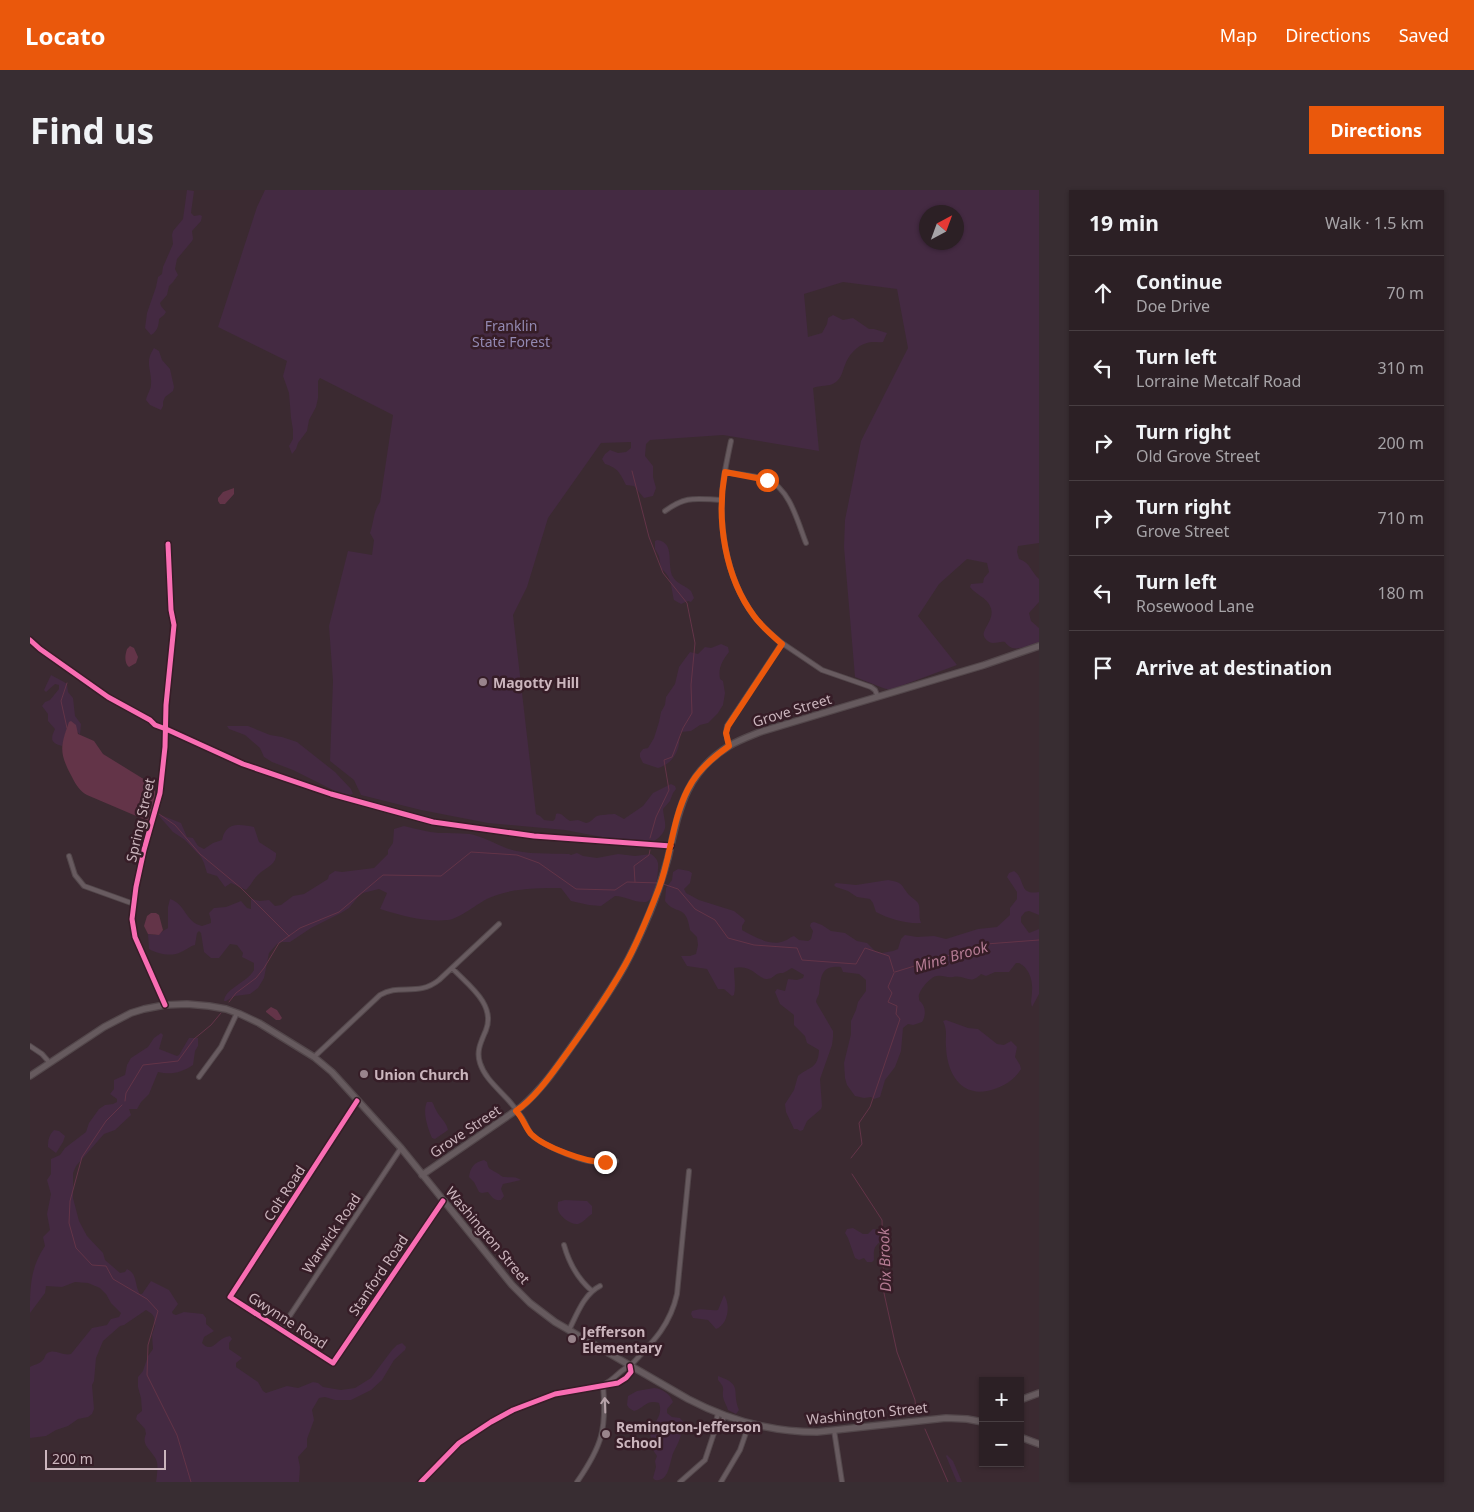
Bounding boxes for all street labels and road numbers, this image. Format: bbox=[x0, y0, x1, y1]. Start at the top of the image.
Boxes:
street label: Grove Street bbox=[750, 689, 834, 731]
street label: Spring Street bbox=[121, 776, 159, 864]
street label: Grove Street bbox=[426, 1100, 504, 1162]
street label: Colt Road bbox=[259, 1161, 309, 1225]
street label: Washington Street bbox=[442, 1182, 534, 1288]
street label: Warwick Road bbox=[297, 1189, 365, 1277]
street label: Stanford Road bbox=[344, 1231, 412, 1319]
street label: Gwynne Road bbox=[245, 1287, 331, 1353]
street label: Washington Street bbox=[805, 1397, 929, 1429]

